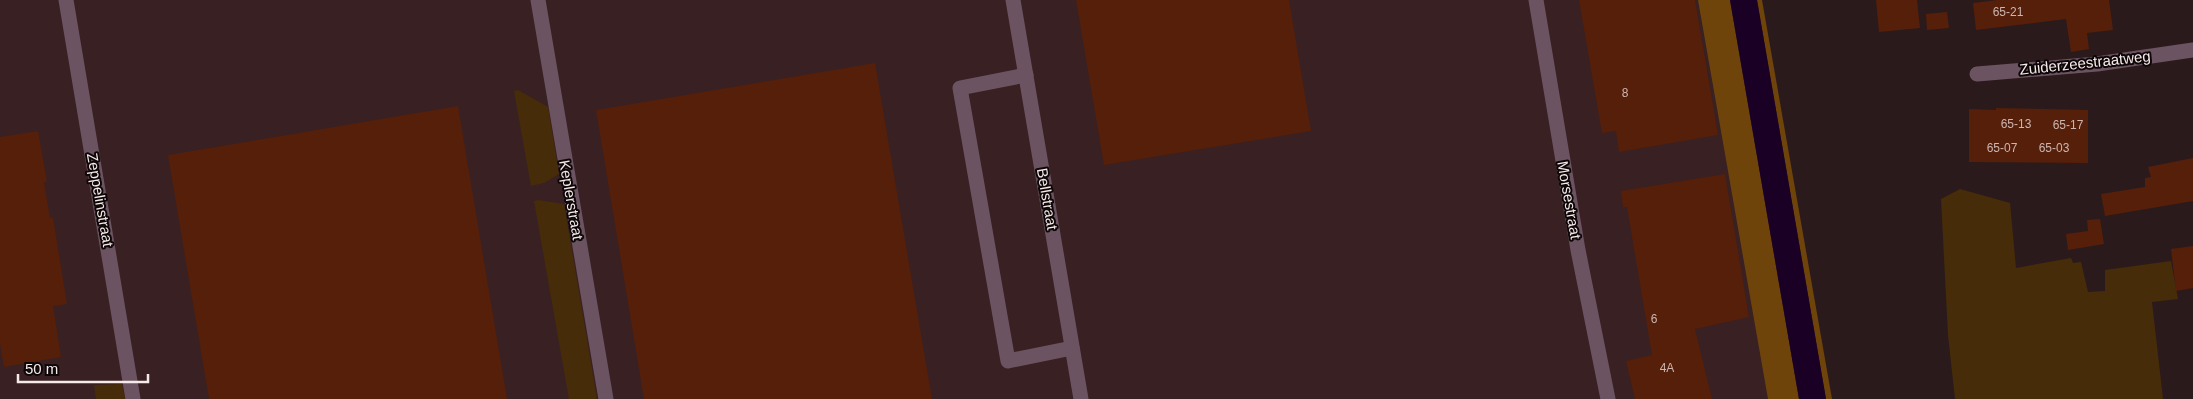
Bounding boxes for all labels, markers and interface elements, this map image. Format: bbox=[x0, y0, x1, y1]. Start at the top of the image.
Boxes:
house number: 65-21 bbox=[1993, 5, 2024, 19]
street label: Zuiderzeestraatweg bbox=[2019, 47, 2151, 78]
house number: 8 bbox=[1622, 86, 1629, 100]
house number: 65-13 bbox=[2001, 117, 2032, 131]
house number: 65-17 bbox=[2053, 118, 2084, 132]
house number: 65-07 bbox=[1987, 141, 2018, 155]
house number: 65-03 bbox=[2039, 141, 2070, 155]
street label: Zeppelinstraat bbox=[84, 152, 117, 249]
street label: Keplerstraat bbox=[556, 159, 587, 242]
street label: Morsestraat bbox=[1554, 159, 1585, 241]
street label: Bellstraat bbox=[1034, 167, 1061, 232]
house number: 6 bbox=[1651, 312, 1658, 326]
scale bar bbox=[18, 352, 148, 384]
text: 50 m bbox=[25, 360, 58, 377]
house number: 4A bbox=[1660, 361, 1674, 375]

